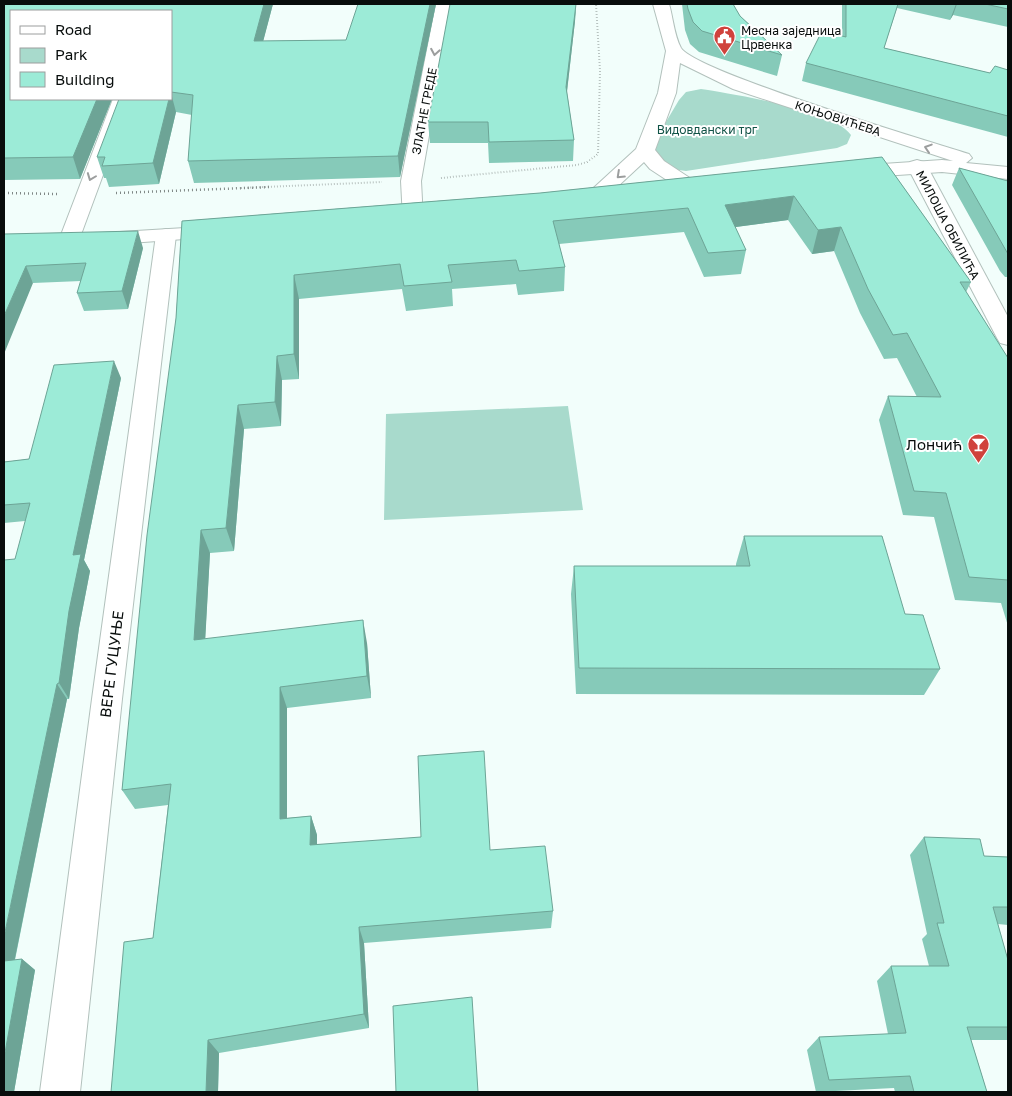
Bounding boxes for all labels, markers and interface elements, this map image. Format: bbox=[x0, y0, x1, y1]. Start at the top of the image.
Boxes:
legend bbox=[10, 10, 172, 100]
text: Road bbox=[55, 20, 92, 38]
place label: Месна заједница Црвенка bbox=[741, 23, 841, 52]
public building icon: Месна заједница Црвенка bbox=[713, 25, 737, 56]
text: Park bbox=[55, 45, 88, 63]
one-way arrow bbox=[431, 47, 441, 56]
street label: ЗЛАТНЕ ГРЕДЕ bbox=[408, 66, 440, 156]
text: Building bbox=[55, 70, 115, 88]
street label: КОЊОВИЋЕВА bbox=[793, 97, 883, 139]
park label: Видовдански трг bbox=[657, 122, 758, 137]
one-way arrow bbox=[925, 143, 933, 153]
street label: МИЛОША ОБИЛИЋА bbox=[913, 168, 983, 282]
one-way arrow bbox=[616, 169, 625, 178]
one-way arrow bbox=[87, 172, 97, 181]
bar icon: Лончић bbox=[966, 432, 990, 463]
place label: Лончић bbox=[906, 435, 962, 453]
street label: ВЕРЕ ГУЦУЊЕ bbox=[96, 609, 126, 719]

